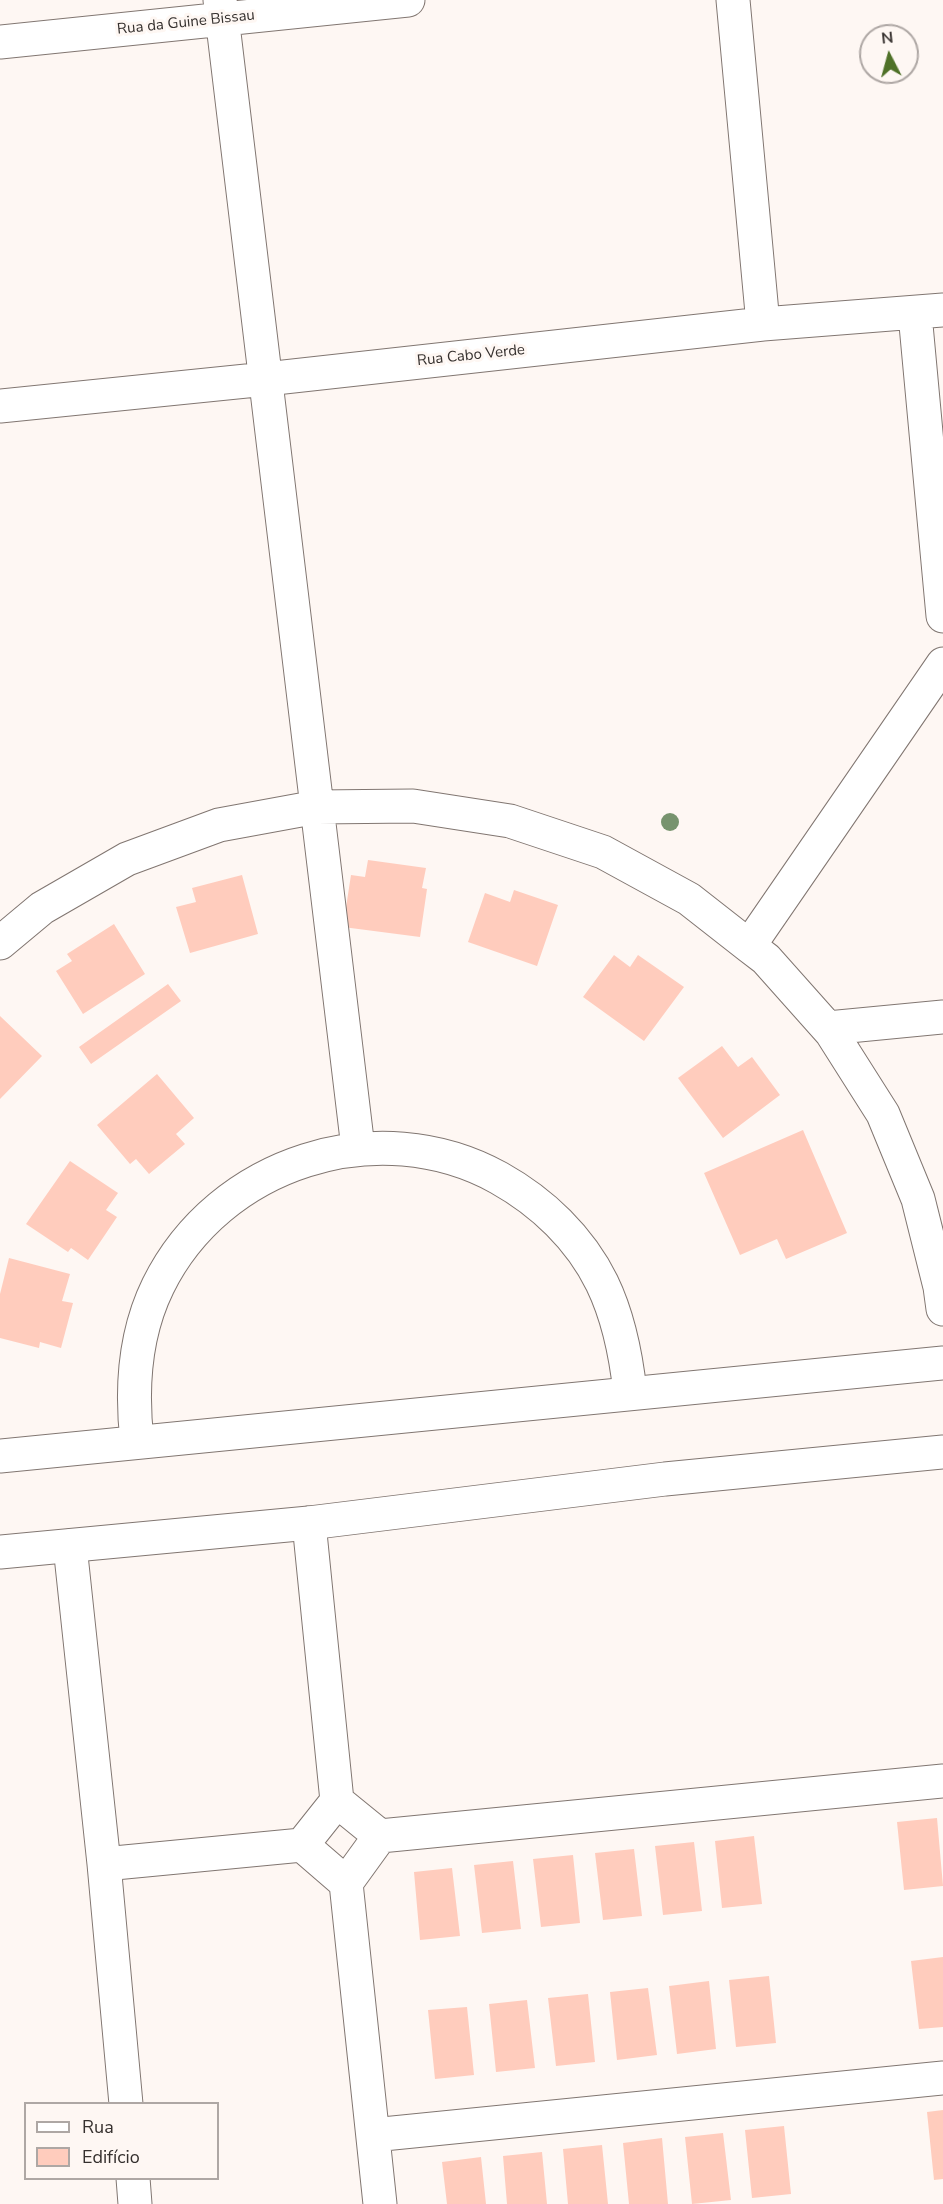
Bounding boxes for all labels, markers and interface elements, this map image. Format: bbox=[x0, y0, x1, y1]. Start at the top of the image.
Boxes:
street label: Rua da Guine Bissau bbox=[116, 7, 256, 39]
north arrow bbox=[859, 24, 919, 84]
text: N bbox=[880, 27, 894, 50]
street label: Rua Cabo Verde bbox=[416, 341, 526, 371]
legend bbox=[24, 2102, 219, 2180]
text: Rua bbox=[82, 2115, 114, 2139]
text: Edifício bbox=[82, 2145, 140, 2169]

